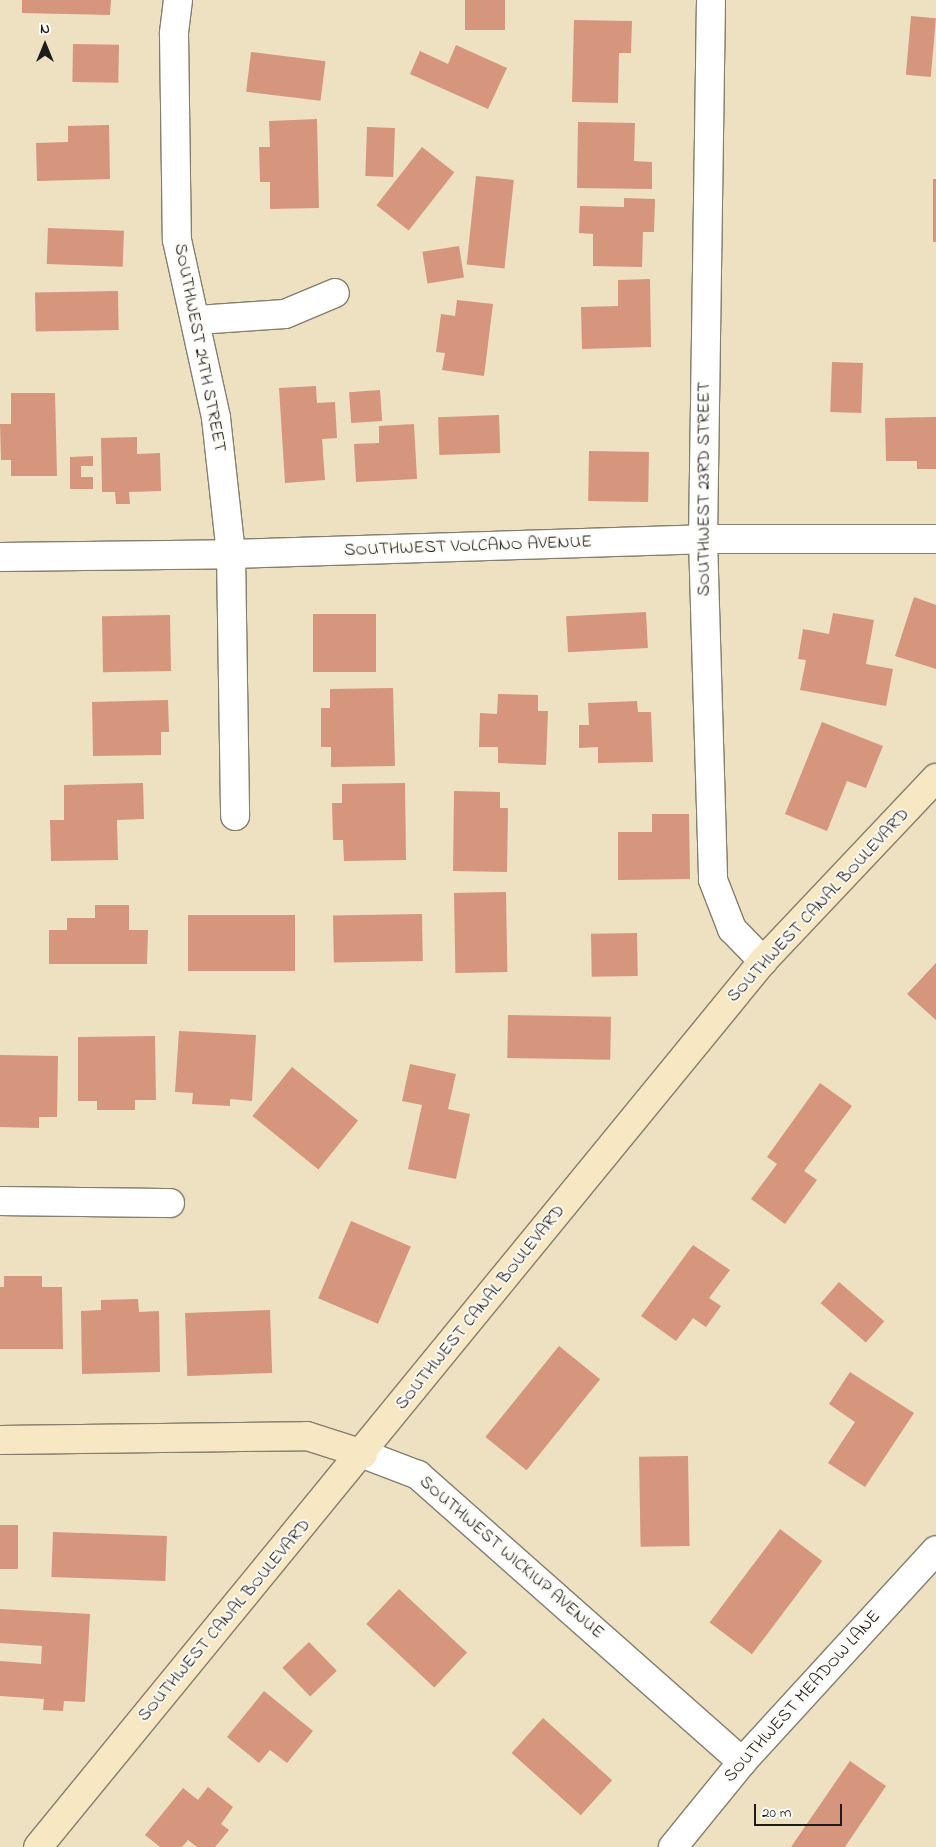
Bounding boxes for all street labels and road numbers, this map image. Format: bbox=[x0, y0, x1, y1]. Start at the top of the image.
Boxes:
street label: SOUTHWEST 24TH STREET bbox=[168, 242, 230, 454]
street label: SOUTHWEST 23RD STREET bbox=[694, 382, 716, 596]
street label: SOUTHWEST VOLCANO AVENUE bbox=[344, 532, 592, 562]
street label: SOUTHWEST CANAL BOULEVARD bbox=[723, 804, 915, 1008]
street label: SOUTHWEST CANAL BOULEVARD bbox=[392, 1201, 570, 1415]
street label: SOUTHWEST WICKIUP AVENUE bbox=[414, 1472, 608, 1644]
street label: SOUTHWEST CANAL BOULEVARD bbox=[134, 1515, 316, 1727]
street label: SOUTHWEST MEADOW LANE bbox=[720, 1607, 886, 1787]

